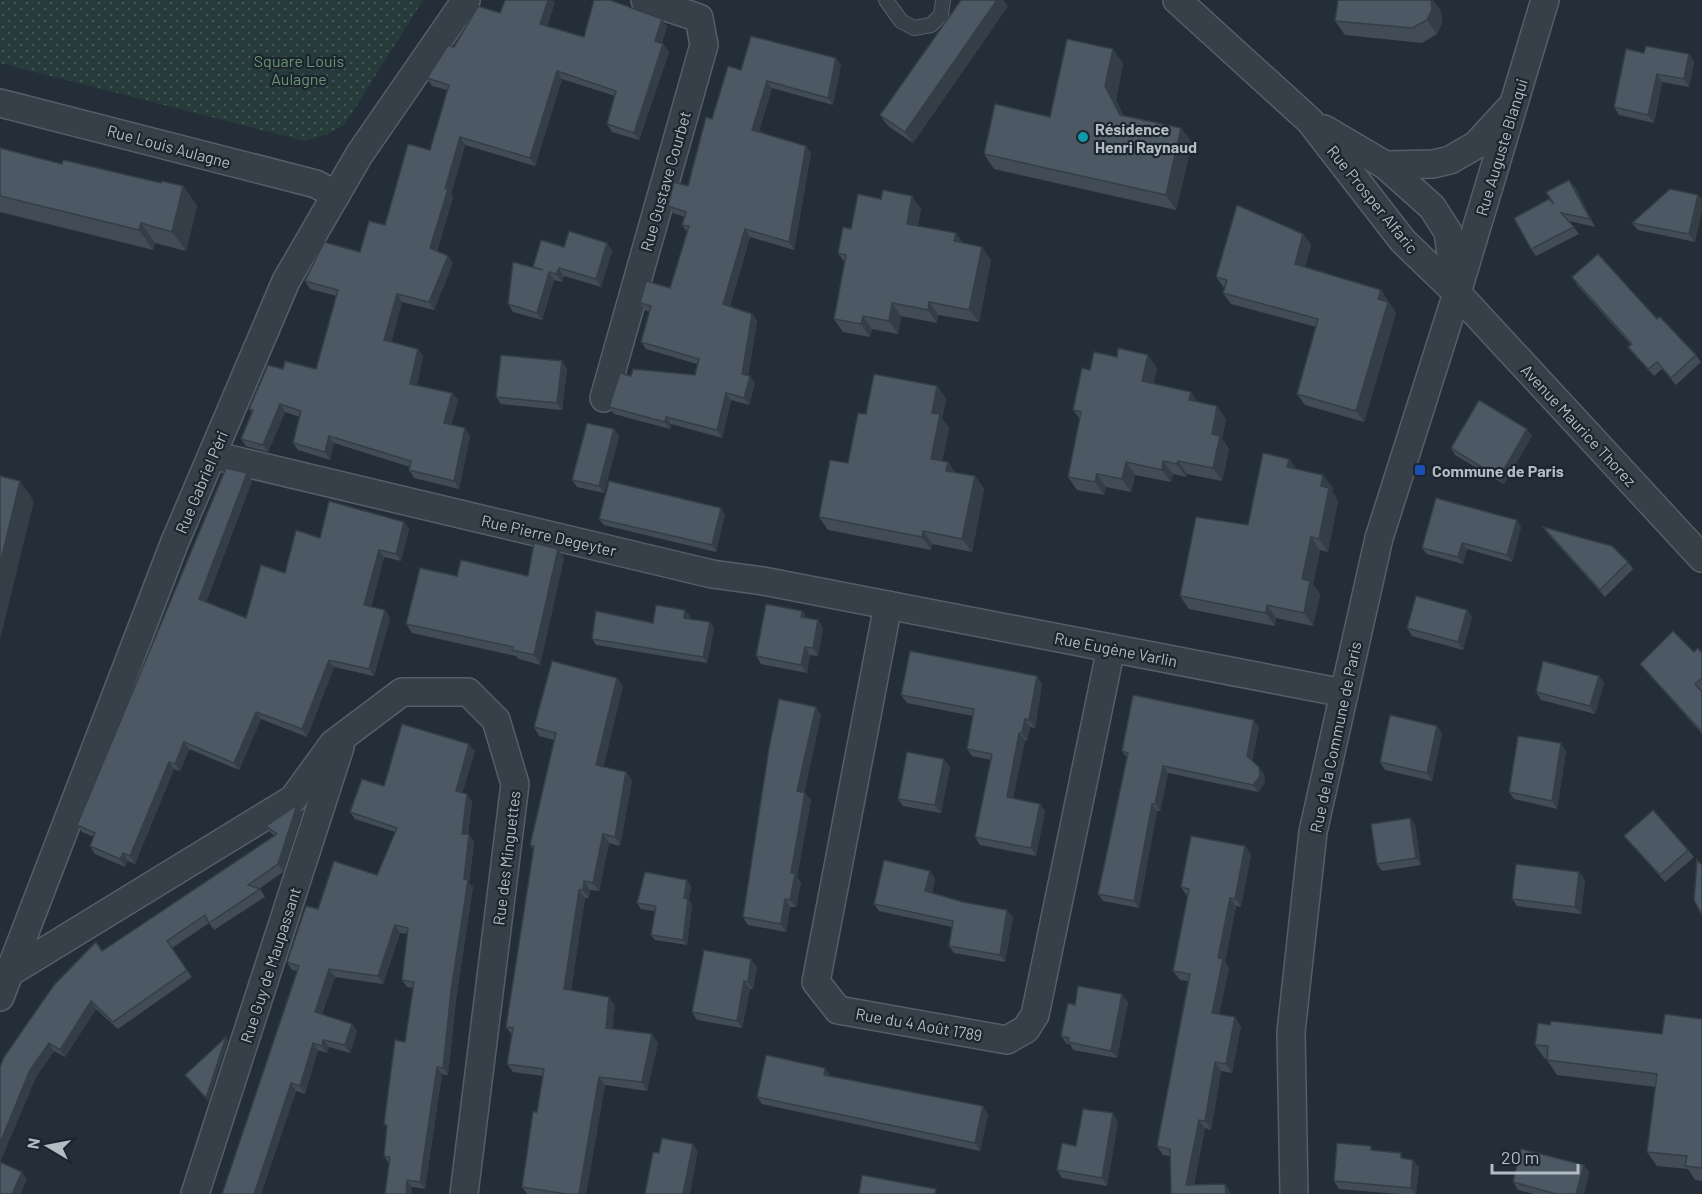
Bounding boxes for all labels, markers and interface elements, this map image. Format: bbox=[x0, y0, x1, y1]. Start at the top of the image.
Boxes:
park label: Square Louis Aulagne bbox=[254, 51, 344, 88]
street label: Rue Auguste Blanqui bbox=[1471, 76, 1531, 218]
street label: Rue Gustave Courbet bbox=[636, 109, 694, 253]
place label: Résidence Henri Raynaud bbox=[1095, 119, 1197, 156]
street label: Rue Louis Aulagne bbox=[105, 120, 233, 172]
marker: Résidence Henri Raynaud bbox=[1076, 130, 1090, 144]
street label: Rue Prosper Alfaric bbox=[1324, 141, 1422, 257]
street label: Avenue Maurice Thorez bbox=[1518, 360, 1640, 490]
street label: Rue Gabriel Péri bbox=[171, 428, 231, 536]
place label: Commune de Paris bbox=[1432, 461, 1564, 480]
marker: Commune de Paris bbox=[1413, 463, 1427, 477]
street label: Rue Pierre Degeyter bbox=[480, 510, 619, 560]
street label: Rue Eugène Varlin bbox=[1053, 628, 1179, 670]
street label: Rue de la Commune de Paris bbox=[1305, 640, 1365, 834]
street label: Rue des Minguettes bbox=[488, 790, 524, 926]
street label: Rue Guy de Maupassant bbox=[236, 885, 304, 1045]
street label: Rue du 4 Août 1789 bbox=[854, 1004, 984, 1044]
north arrow bbox=[18, 1116, 78, 1176]
text: N bbox=[22, 1136, 43, 1150]
scale bar bbox=[1492, 1137, 1578, 1175]
text: 20 m bbox=[1501, 1146, 1539, 1168]

